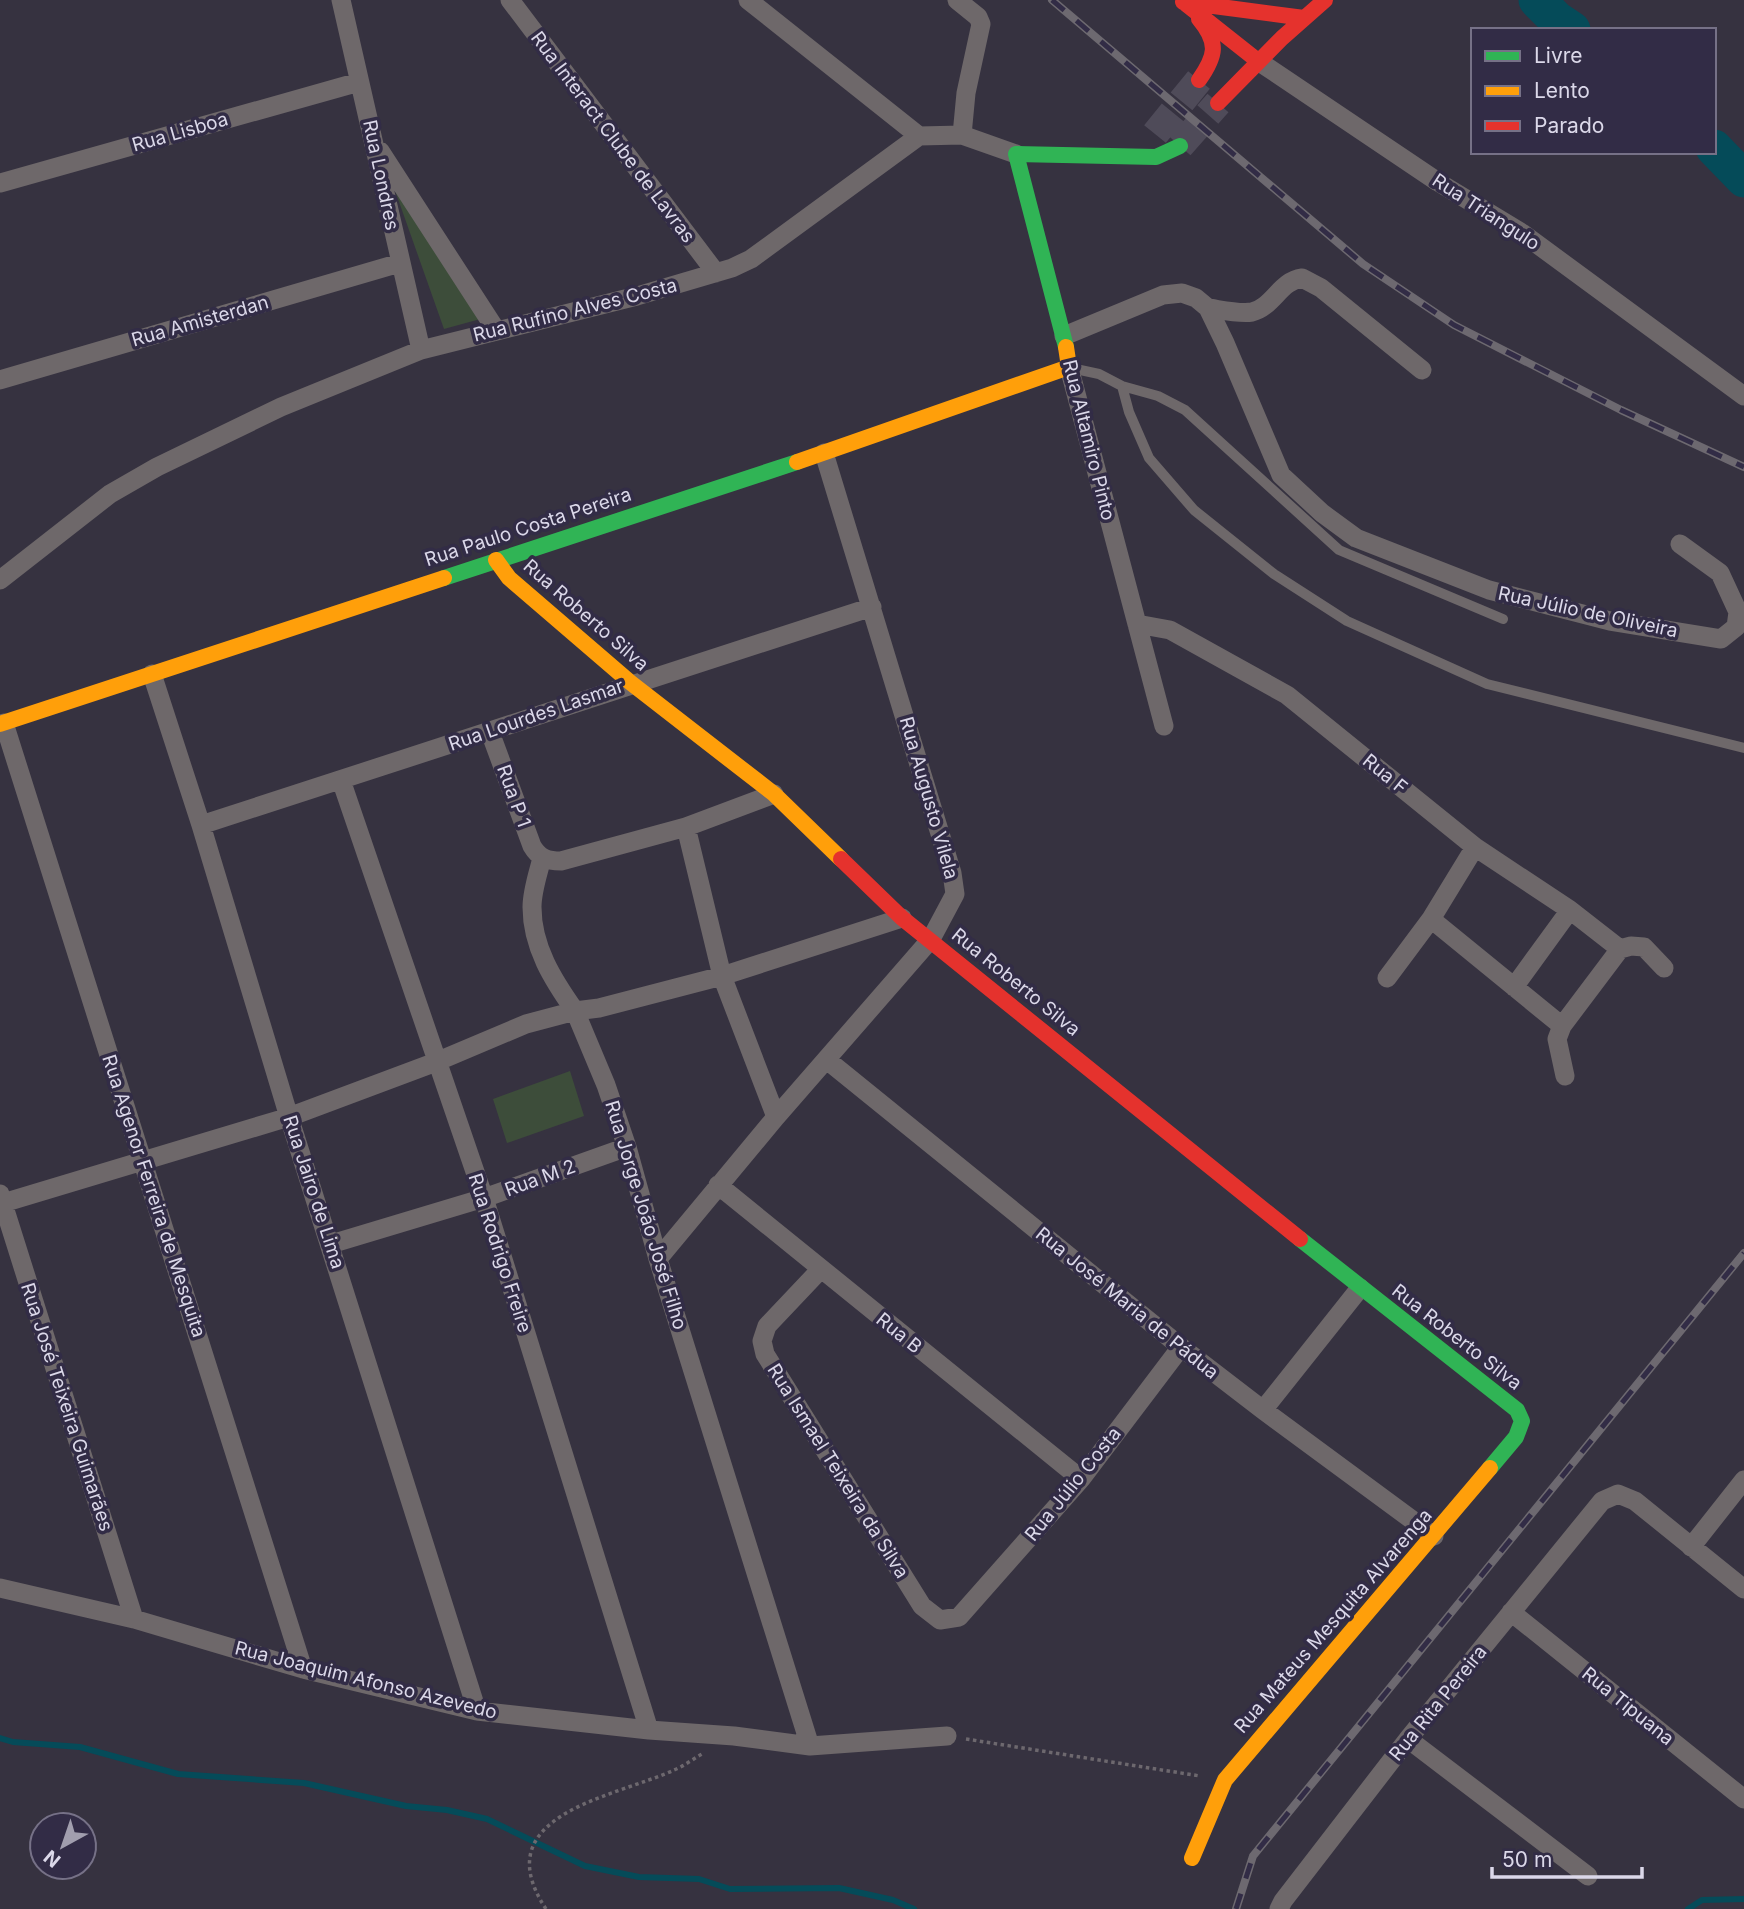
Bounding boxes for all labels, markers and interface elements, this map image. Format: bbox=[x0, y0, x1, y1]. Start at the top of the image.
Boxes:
street label: Rua Interact Clube de Lavras bbox=[526, 27, 700, 247]
legend bbox=[1471, 28, 1716, 154]
text: Livre bbox=[1534, 43, 1583, 68]
text: Lento bbox=[1534, 78, 1590, 103]
street label: Rua Lisboa bbox=[129, 107, 231, 157]
text: Parado bbox=[1534, 113, 1604, 138]
street label: Rua Londres bbox=[358, 118, 404, 232]
street label: Rua Triangulo bbox=[1428, 169, 1544, 255]
street label: Rua Rufino Alves Costa bbox=[471, 274, 679, 346]
street label: Rua Amisterdan bbox=[129, 290, 271, 352]
street label: Rua Altamiro Pinto bbox=[1058, 357, 1120, 523]
street label: Rua Paulo Costa Pereira bbox=[422, 483, 634, 571]
street label: Rua Roberto Silva bbox=[519, 554, 653, 676]
street label: Rua Júlio de Oliveira bbox=[1496, 582, 1680, 642]
street label: Rua Lourdes Lasmar bbox=[445, 674, 627, 756]
street label: Rua Augusto Vilela bbox=[895, 714, 963, 882]
street label: Rua F bbox=[1358, 749, 1412, 799]
street label: Rua P 1 bbox=[492, 762, 536, 830]
street label: Rua Roberto Silva bbox=[947, 923, 1085, 1041]
street label: Rua Agenor Ferreira de Mesquita bbox=[97, 1052, 211, 1340]
street label: Rua Jorge João José Filho bbox=[600, 1098, 692, 1332]
street label: Rua Jairo de Lima bbox=[278, 1112, 350, 1272]
street label: Rua M 2 bbox=[501, 1155, 579, 1201]
street label: Rua Rodrigo Freire bbox=[463, 1171, 537, 1335]
street label: Rua José Maria de Pádua bbox=[1031, 1222, 1223, 1384]
street label: Rua Roberto Silva bbox=[1387, 1279, 1527, 1395]
street label: Rua José Teixeira Guimarães bbox=[16, 1280, 118, 1534]
street label: Rua B bbox=[872, 1308, 926, 1358]
street label: Rua Ismael Teixeira da Silva bbox=[762, 1360, 914, 1582]
street label: Rua Júlio Costa bbox=[1020, 1422, 1126, 1546]
street label: Rua Mateus Mesquita Alvarenga bbox=[1229, 1504, 1437, 1738]
street label: Rua Joaquim Afonso Azevedo bbox=[233, 1636, 499, 1724]
street label: Rua Rita Pereira bbox=[1384, 1641, 1492, 1765]
street label: Rua Tipuana bbox=[1577, 1662, 1679, 1750]
north arrow bbox=[28, 1811, 98, 1881]
scale bar bbox=[1492, 1836, 1642, 1880]
text: N bbox=[39, 1845, 65, 1872]
text: 50 m bbox=[1502, 1847, 1552, 1872]

